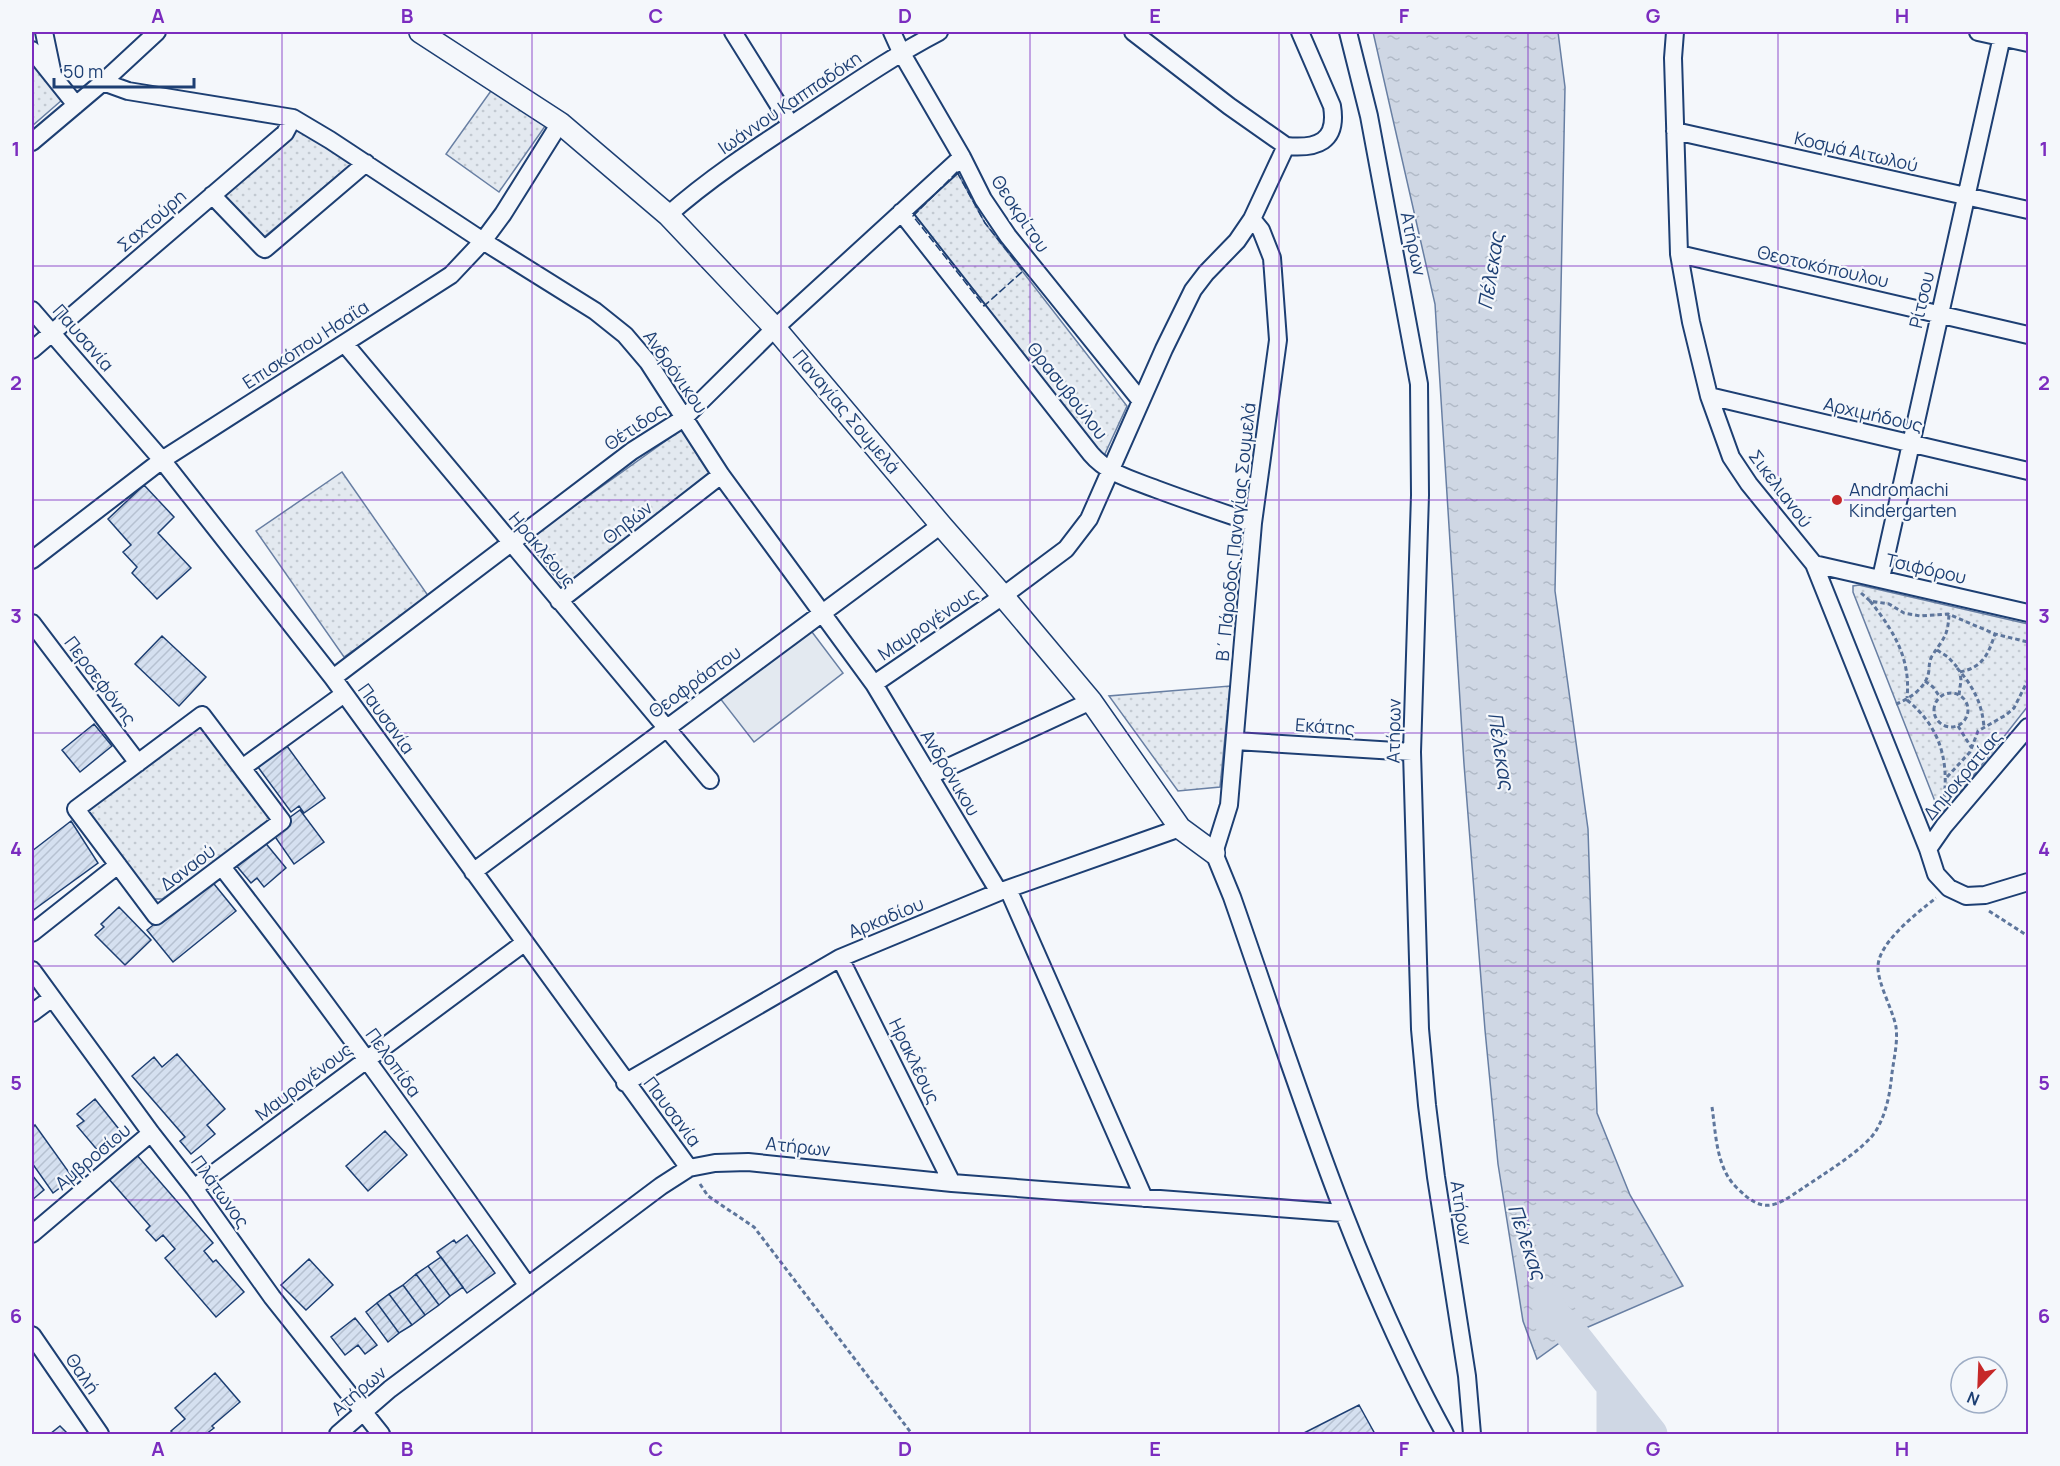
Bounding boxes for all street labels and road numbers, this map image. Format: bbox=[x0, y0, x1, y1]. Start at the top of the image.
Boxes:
street label: Ιωάννου Καππαδόκη bbox=[713, 45, 866, 159]
street label: Κοσμά Αιτωλού bbox=[1792, 125, 1920, 177]
street label: Θεοκρίτου bbox=[986, 170, 1055, 257]
street label: Σαχτούρη bbox=[112, 184, 191, 257]
street label: Ατήρων bbox=[1395, 210, 1432, 278]
street label: Θεοτοκόπουλου bbox=[1755, 239, 1891, 293]
street label: Ρίτσου bbox=[1903, 269, 1939, 330]
street label: Επισκόπου Ησαΐα bbox=[238, 294, 373, 394]
street label: Παυσανία bbox=[48, 299, 120, 376]
street label: Ανδρόνικου bbox=[638, 325, 713, 418]
street label: Θρασυβούλου bbox=[1022, 337, 1113, 444]
street label: Παναγίας Σουμελά bbox=[788, 344, 906, 478]
street label: Αρχιμήδους bbox=[1821, 391, 1925, 437]
street label: Θέτιδος bbox=[599, 397, 670, 455]
street label: Β΄ Πάροδος Παναγίας Σουμελά bbox=[1209, 401, 1261, 662]
street label: Σικελιανού bbox=[1744, 445, 1818, 532]
street label: Θηβών bbox=[598, 495, 657, 549]
street label: Ηρακλέους bbox=[504, 506, 582, 592]
street label: Τσιφόρου bbox=[1884, 547, 1969, 589]
street label: Μαυρογένους bbox=[873, 581, 982, 665]
street label: Περσεφόνης bbox=[59, 631, 142, 730]
street label: Θεοφράστου bbox=[644, 640, 745, 723]
street label: Παυσανία bbox=[353, 678, 421, 758]
street label: Ατήρων bbox=[1380, 698, 1406, 764]
street label: Εκάτης bbox=[1294, 712, 1356, 740]
street label: Δημοκρατίας bbox=[1918, 724, 2007, 824]
street label: Ανδρόνικου bbox=[916, 725, 986, 820]
street label: Δαναού bbox=[155, 839, 220, 896]
street label: Αρκαδίου bbox=[844, 891, 927, 943]
street label: Ηρακλέους bbox=[884, 1014, 946, 1107]
street label: Πελοπίδα bbox=[361, 1023, 427, 1102]
street label: Μαυρογένους bbox=[250, 1037, 357, 1126]
street label: Παυσανία bbox=[639, 1072, 707, 1151]
street label: Αμβροσίου bbox=[50, 1118, 135, 1195]
street label: Ατήρων bbox=[765, 1131, 832, 1161]
street label: Πλάτωνος bbox=[186, 1150, 255, 1233]
street label: Ατήρων bbox=[1446, 1179, 1478, 1247]
street label: Θαλή bbox=[61, 1348, 105, 1398]
street label: Ατήρων bbox=[326, 1360, 391, 1420]

